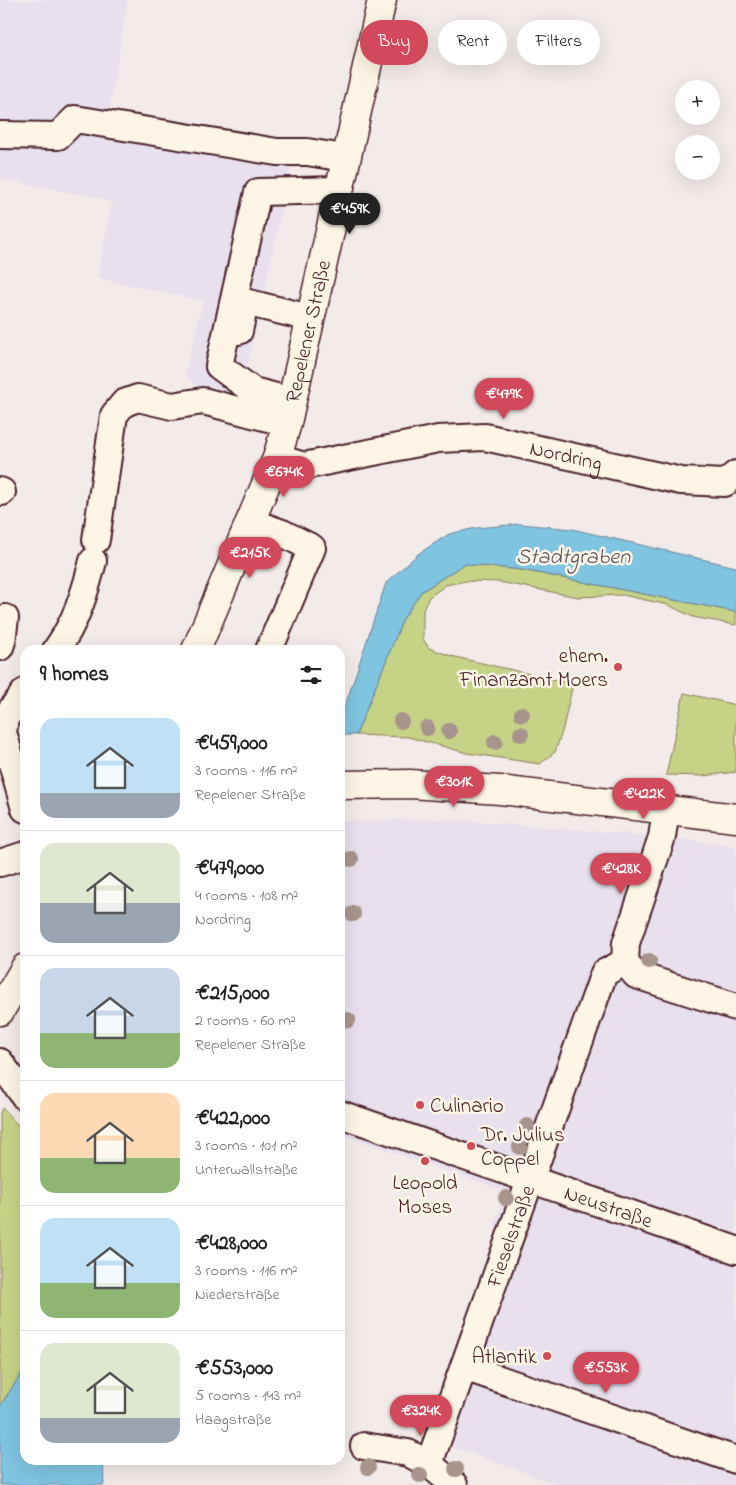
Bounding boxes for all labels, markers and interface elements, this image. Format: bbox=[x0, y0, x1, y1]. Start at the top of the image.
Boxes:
chip: Buy bbox=[360, 20, 428, 65]
chip: Rent bbox=[438, 20, 507, 65]
chip: Filters bbox=[517, 20, 600, 65]
map controls bbox=[675, 80, 720, 180]
button: + bbox=[675, 80, 720, 125]
button: − bbox=[675, 135, 720, 180]
pin: €459K bbox=[315, 192, 385, 235]
text: €459K bbox=[330, 197, 370, 221]
street label: Repelener Straße bbox=[279, 257, 340, 406]
pin: €479K bbox=[469, 378, 539, 420]
text: €479K bbox=[486, 382, 522, 406]
street label: Nordring bbox=[526, 434, 605, 482]
pin: €674K bbox=[249, 456, 319, 498]
text: €674K bbox=[264, 460, 304, 484]
pin: €215K bbox=[215, 536, 285, 579]
text: €215K bbox=[229, 541, 271, 565]
water label: Stadtgraben bbox=[516, 542, 631, 574]
place label: ehem. Finanzamt Moers bbox=[459, 642, 608, 696]
text: 9 homes bbox=[40, 660, 109, 690]
icon: filters bbox=[297, 661, 325, 689]
marker: ehem. Finanzamt Moers bbox=[612, 661, 624, 673]
text: €459,000 bbox=[195, 729, 267, 759]
icon: home bbox=[80, 738, 140, 798]
text: 3 rooms · 116 m² bbox=[195, 759, 298, 783]
pin: €301K bbox=[419, 766, 489, 808]
text: €301K bbox=[435, 770, 473, 794]
pin: €422K bbox=[609, 778, 679, 820]
text: €422K bbox=[623, 782, 665, 806]
text: Repelener Straße bbox=[195, 783, 306, 807]
pin: €428K bbox=[586, 852, 656, 895]
text: €479,000 bbox=[195, 854, 264, 884]
text: €428K bbox=[601, 857, 641, 881]
icon: home bbox=[80, 863, 140, 923]
text: 4 rooms · 108 m² bbox=[195, 884, 298, 908]
text: Nordring bbox=[195, 908, 251, 932]
text: €215,000 bbox=[195, 979, 270, 1009]
icon: home bbox=[80, 988, 140, 1048]
text: 2 rooms · 60 m² bbox=[195, 1009, 296, 1033]
text: Repelener Straße bbox=[195, 1033, 306, 1057]
place label: Culinario bbox=[430, 1092, 504, 1122]
marker: Culinario bbox=[414, 1099, 426, 1111]
text: €422,000 bbox=[195, 1104, 270, 1134]
icon: home bbox=[80, 1113, 140, 1173]
place label: Dr. Julius Coppel bbox=[480, 1121, 565, 1175]
text: 3 rooms · 101 m² bbox=[195, 1134, 297, 1158]
marker: Dr. Julius Coppel bbox=[465, 1140, 477, 1152]
marker: Leopold Moses bbox=[419, 1155, 431, 1167]
text: Unterwallstraße bbox=[195, 1158, 298, 1182]
place label: Leopold Moses bbox=[392, 1169, 458, 1223]
street label: Neustraße bbox=[560, 1179, 657, 1237]
street label: Fieselstraße bbox=[480, 1181, 544, 1293]
text: €428,000 bbox=[195, 1229, 267, 1259]
icon: home bbox=[80, 1238, 140, 1298]
text: 3 rooms · 116 m² bbox=[195, 1259, 298, 1283]
text: Niederstraße bbox=[195, 1283, 280, 1307]
place label: Atlantik bbox=[472, 1343, 538, 1373]
marker: Atlantik bbox=[541, 1350, 553, 1362]
pin: €553K bbox=[571, 1352, 641, 1394]
text: €553,000 bbox=[195, 1354, 273, 1384]
text: €553K bbox=[584, 1356, 628, 1380]
icon: home bbox=[80, 1363, 140, 1423]
text: 5 rooms · 143 m² bbox=[195, 1384, 301, 1408]
pin: €324K bbox=[386, 1394, 456, 1437]
text: €324K bbox=[401, 1399, 441, 1423]
text: Haagstraße bbox=[195, 1408, 271, 1432]

